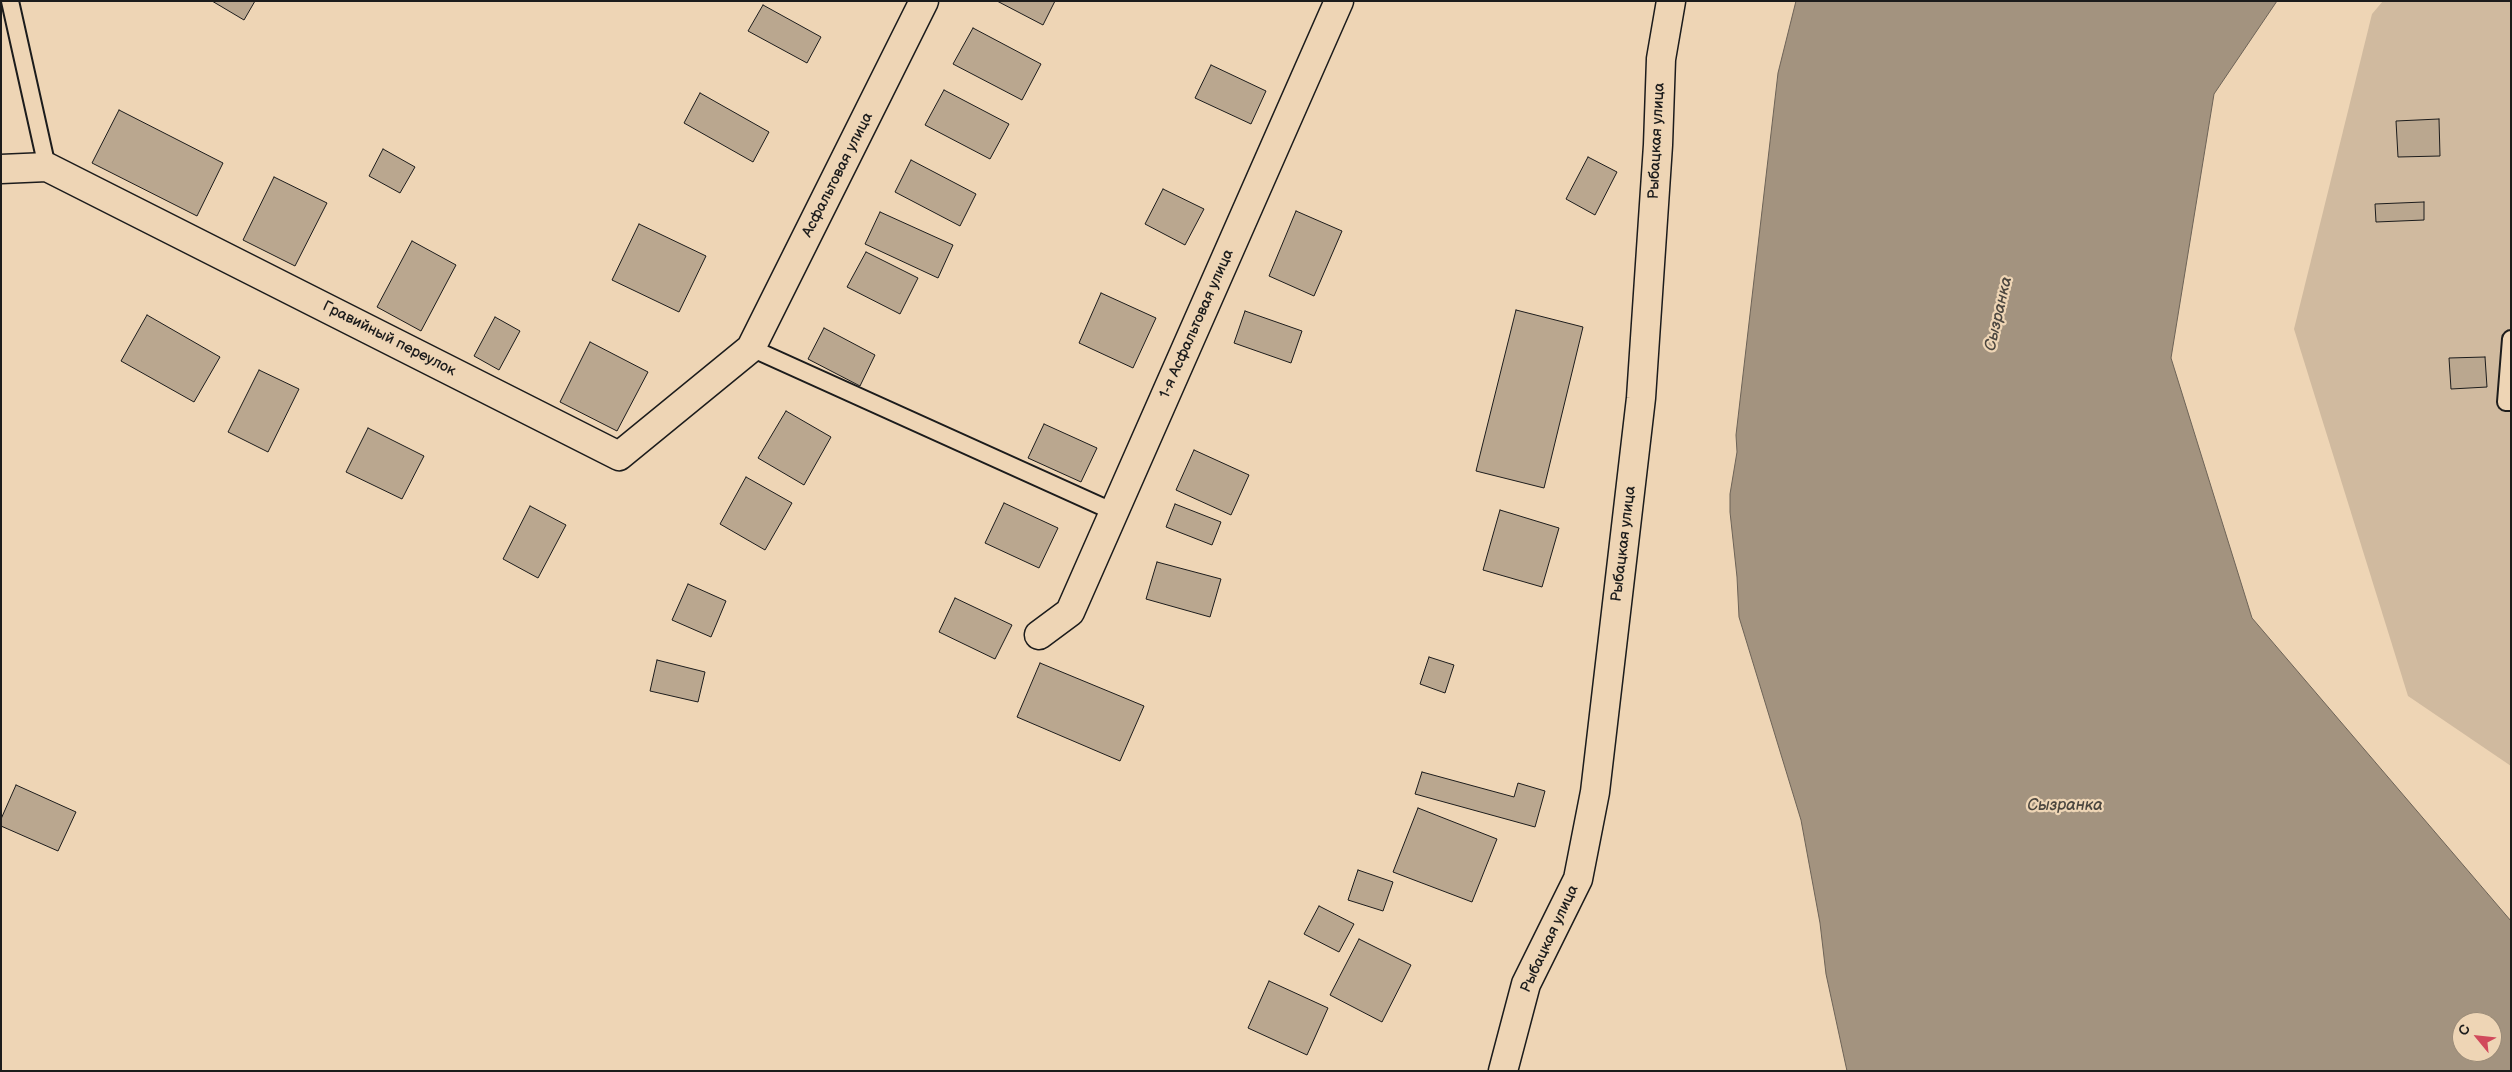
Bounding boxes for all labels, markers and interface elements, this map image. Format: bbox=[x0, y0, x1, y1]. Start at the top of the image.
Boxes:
street label: Рыбацкая улица bbox=[1645, 82, 1669, 200]
street label: Асфальтовая улица bbox=[799, 110, 877, 240]
street label: 1-я Асфальтовая улица bbox=[1156, 247, 1238, 401]
water label: Сызранка bbox=[1981, 275, 2017, 353]
street label: Гравийный переулок bbox=[319, 298, 459, 380]
street label: Рыбацкая улица bbox=[1608, 485, 1640, 603]
water label: Сызранка bbox=[2027, 796, 2103, 816]
street label: Рыбацкая улица bbox=[1517, 882, 1583, 996]
north arrow bbox=[2452, 1012, 2502, 1062]
text: С bbox=[2454, 1022, 2474, 1038]

